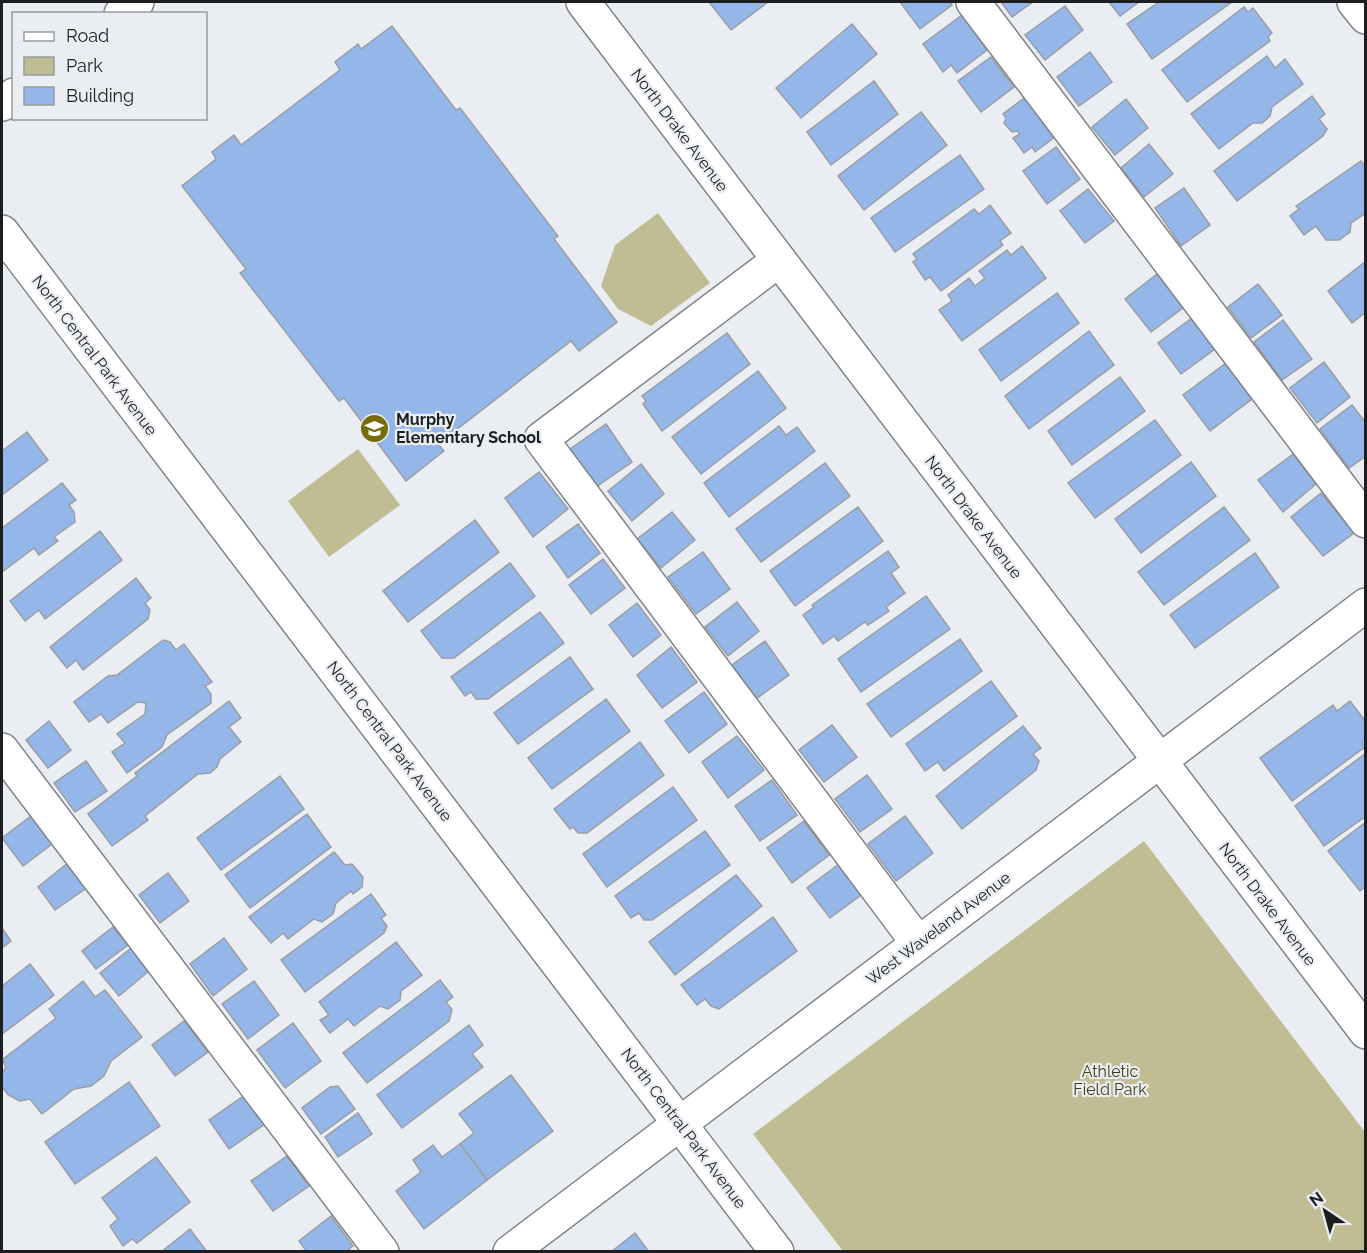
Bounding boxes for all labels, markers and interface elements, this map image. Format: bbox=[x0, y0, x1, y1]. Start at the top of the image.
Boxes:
legend bbox=[12, 12, 207, 120]
text: Road bbox=[66, 25, 109, 46]
text: Park bbox=[66, 55, 103, 76]
street label: North Drake Avenue bbox=[627, 65, 732, 196]
text: Building bbox=[66, 85, 134, 106]
street label: North Central Park Avenue bbox=[28, 271, 161, 439]
place label: Murphy Elementary School bbox=[396, 410, 542, 447]
school or university icon: Murphy Elementary School bbox=[359, 412, 391, 444]
street label: North Drake Avenue bbox=[921, 452, 1026, 583]
street label: North Central Park Avenue bbox=[323, 657, 456, 825]
street label: North Drake Avenue bbox=[1215, 839, 1320, 970]
street label: West Waveland Avenue bbox=[862, 868, 1014, 989]
street label: North Central Park Avenue bbox=[617, 1044, 750, 1212]
park label: Athletic Field Park bbox=[1073, 1062, 1147, 1099]
north arrow bbox=[1295, 1181, 1355, 1241]
text: N bbox=[1306, 1188, 1327, 1211]

